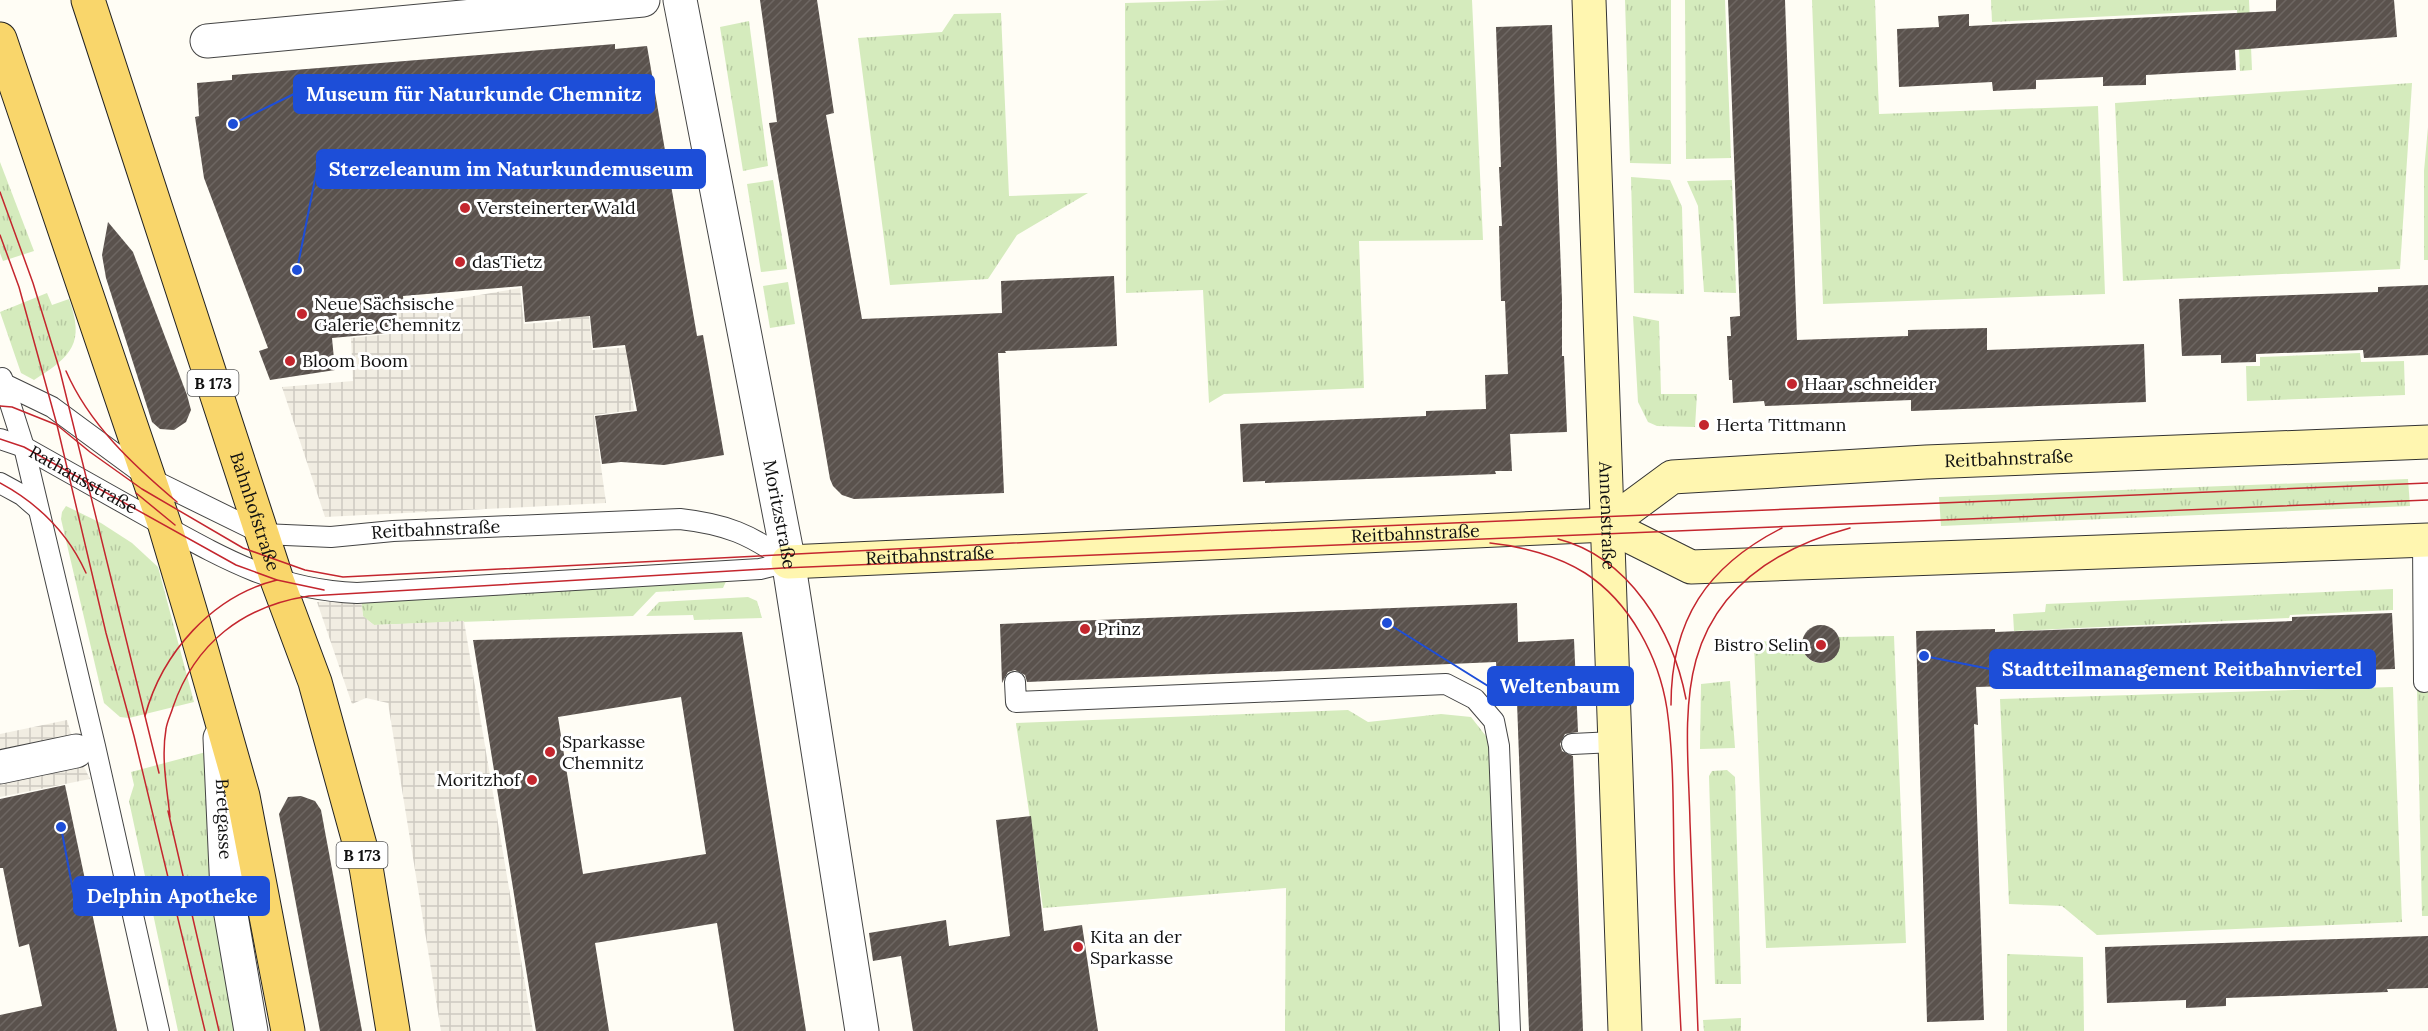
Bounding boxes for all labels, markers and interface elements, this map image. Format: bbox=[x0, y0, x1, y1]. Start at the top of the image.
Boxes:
callout: Museum für Naturkunde Chemnitz bbox=[294, 75, 654, 113]
text: Museum für Naturkunde Chemnitz bbox=[306, 81, 642, 106]
callout: Sterzeleanum im Naturkundemuseum bbox=[317, 150, 705, 188]
text: Sterzeleanum im Naturkundemuseum bbox=[329, 156, 694, 181]
place label: Versteinerter Wald bbox=[476, 196, 636, 219]
marker: Versteinerter Wald bbox=[458, 201, 472, 215]
place label: dasTietz bbox=[472, 250, 543, 273]
marker: dasTietz bbox=[453, 255, 467, 269]
place label: Neue Sächsische Galerie Chemnitz bbox=[314, 292, 461, 336]
marker: Neue Sächsische Galerie Chemnitz bbox=[295, 307, 309, 321]
place label: Bloom Boom bbox=[302, 349, 408, 372]
marker: Bloom Boom bbox=[283, 354, 297, 368]
road number: B 173 bbox=[188, 370, 238, 396]
place label: Haar .schneider bbox=[1804, 372, 1936, 395]
marker: Haar .schneider bbox=[1785, 377, 1799, 391]
place label: Herta Tittmann bbox=[1716, 413, 1847, 436]
marker: Herta Tittmann bbox=[1697, 418, 1711, 432]
street label: Rathausstraße bbox=[25, 440, 142, 519]
street label: Reitbahnstraße bbox=[1944, 444, 2074, 472]
street label: Bahnhofstraße bbox=[225, 449, 285, 574]
street label: Moritzstraße bbox=[758, 458, 801, 571]
street label: Annenstraße bbox=[1594, 460, 1621, 570]
street label: Reitbahnstraße bbox=[370, 515, 501, 544]
street label: Reitbahnstraße bbox=[1350, 519, 1481, 548]
street label: Reitbahnstraße bbox=[865, 541, 995, 569]
place label: Prinz bbox=[1097, 617, 1141, 640]
marker: Prinz bbox=[1078, 622, 1092, 636]
place label: Bistro Selin bbox=[1714, 633, 1809, 656]
marker: Bistro Selin bbox=[1814, 638, 1828, 652]
callout: Stadtteilmanagement Reitbahnviertel bbox=[1990, 650, 2375, 688]
text: Stadtteilmanagement Reitbahnviertel bbox=[2002, 656, 2362, 681]
callout: Weltenbaum bbox=[1488, 667, 1633, 705]
text: Weltenbaum bbox=[1500, 673, 1621, 698]
place label: Sparkasse Chemnitz bbox=[562, 730, 645, 774]
marker: Sparkasse Chemnitz bbox=[543, 745, 557, 759]
place label: Moritzhof bbox=[436, 768, 522, 791]
marker: Moritzhof bbox=[525, 773, 539, 787]
street label: Bretgasse bbox=[211, 778, 238, 860]
road number: B 173 bbox=[336, 842, 388, 868]
callout: Delphin Apotheke bbox=[74, 877, 269, 915]
text: Delphin Apotheke bbox=[87, 883, 258, 908]
place label: Kita an der Sparkasse bbox=[1090, 925, 1182, 969]
marker: Kita an der Sparkasse bbox=[1071, 940, 1085, 954]

